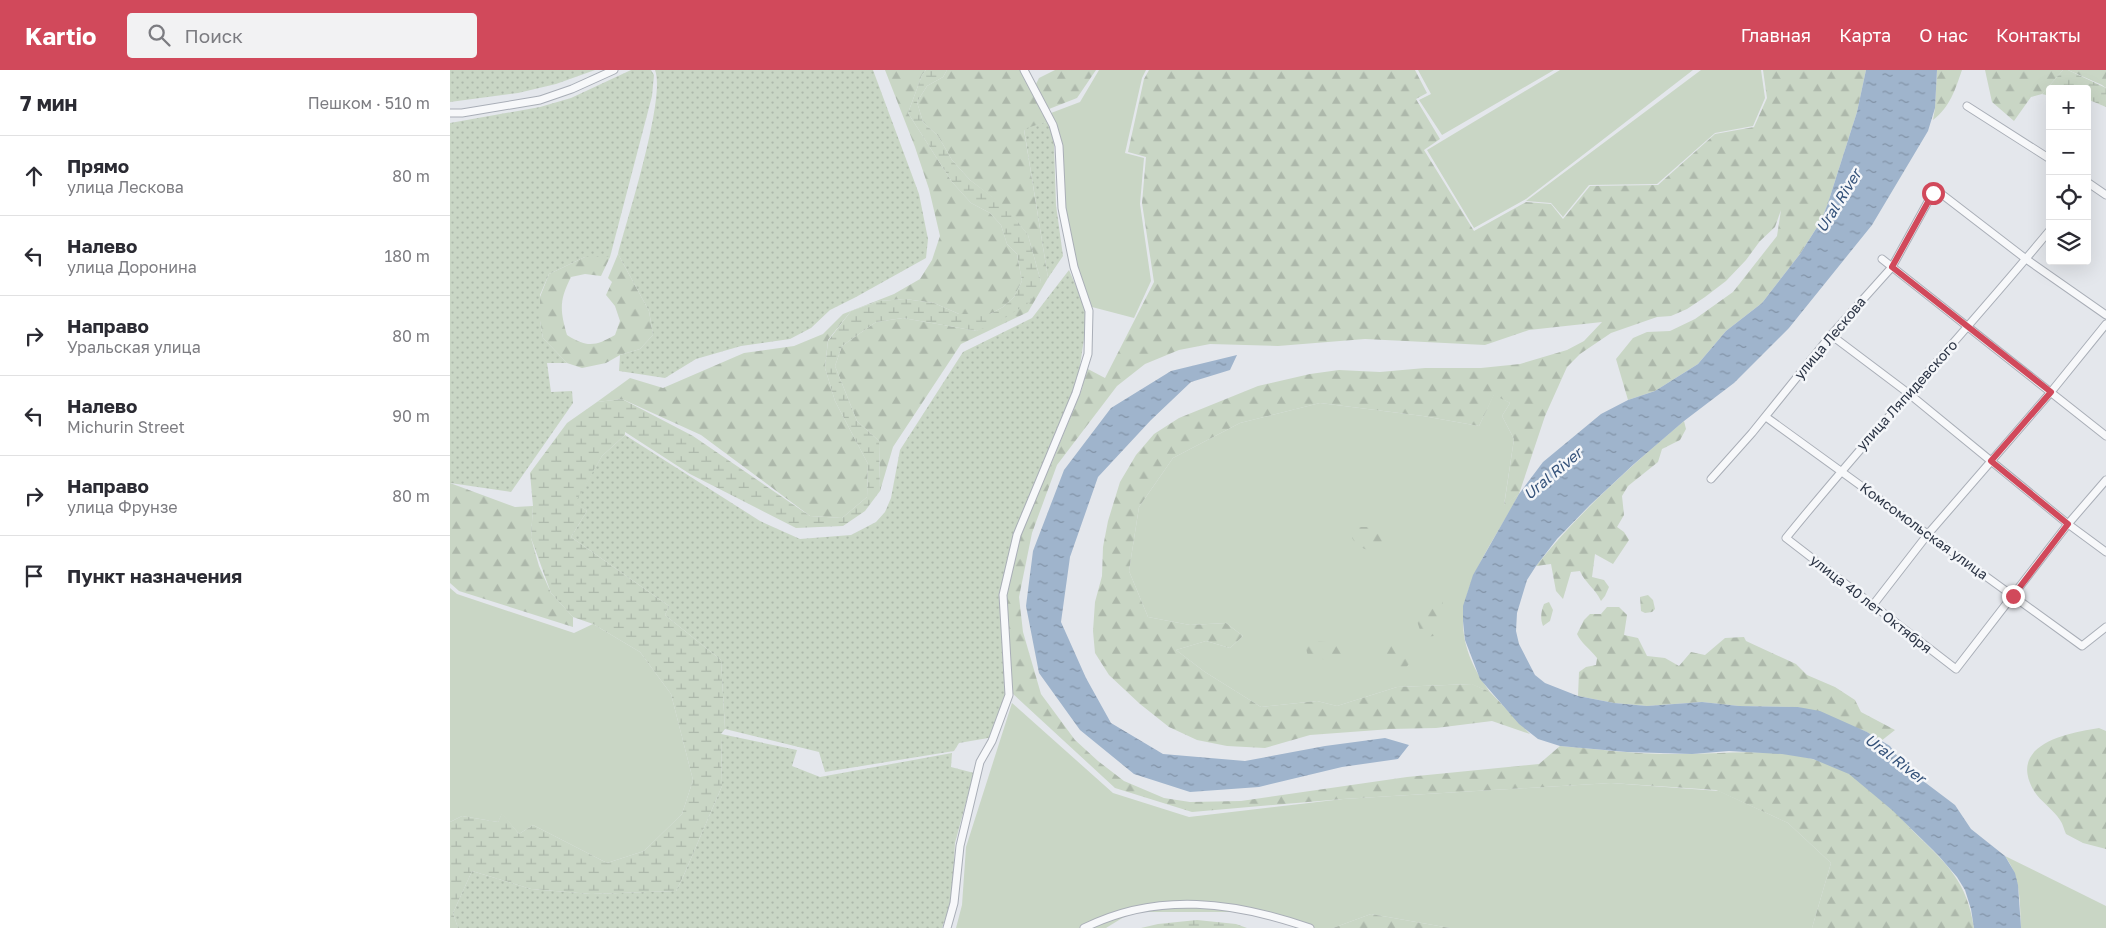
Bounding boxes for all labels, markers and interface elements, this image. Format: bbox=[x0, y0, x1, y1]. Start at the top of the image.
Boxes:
search box bbox=[127, 13, 477, 58]
text: Kartio bbox=[25, 21, 97, 50]
icon: search bbox=[145, 21, 173, 49]
text: Поиск bbox=[185, 24, 243, 47]
text: Главная bbox=[1741, 24, 1811, 46]
text: Карта bbox=[1839, 24, 1891, 46]
text: О нас bbox=[1919, 24, 1968, 46]
text: Контакты bbox=[1996, 24, 2081, 46]
map controls bbox=[2046, 85, 2091, 265]
button: + bbox=[2046, 85, 2091, 130]
text: 7 мин bbox=[20, 90, 77, 116]
text: Пешком · 510 m bbox=[308, 93, 430, 113]
button: − bbox=[2046, 130, 2091, 175]
text: Прямо bbox=[67, 154, 129, 177]
icon: ahead bbox=[20, 162, 48, 190]
water label: Ural River bbox=[1812, 164, 1866, 235]
text: 80 m bbox=[392, 166, 430, 186]
button: locate bbox=[2046, 175, 2091, 220]
text: улица Лескова bbox=[67, 177, 184, 197]
route start bbox=[1922, 182, 1945, 205]
button: layers bbox=[2046, 220, 2091, 265]
text: Налево bbox=[67, 234, 137, 257]
icon: left bbox=[20, 242, 48, 270]
text: 180 m bbox=[384, 246, 430, 266]
text: улица Доронина bbox=[67, 257, 197, 277]
street label: улица Лескова bbox=[1790, 293, 1869, 382]
text: Направо bbox=[67, 314, 149, 337]
icon: right bbox=[20, 322, 48, 350]
text: 80 m bbox=[392, 326, 430, 346]
street label: улица Ляпидевского bbox=[1853, 336, 1961, 453]
text: Уральская улица bbox=[67, 337, 201, 357]
text: Налево bbox=[67, 394, 137, 417]
icon: left bbox=[20, 402, 48, 430]
text: 90 m bbox=[392, 406, 430, 426]
text: Michurin Street bbox=[67, 417, 185, 437]
water label: Ural River bbox=[1520, 442, 1587, 503]
text: Направо bbox=[67, 474, 149, 497]
street label: Комсомольская улица bbox=[1857, 478, 1992, 583]
icon: right bbox=[20, 482, 48, 510]
text: 80 m bbox=[392, 486, 430, 506]
text: улица Фрунзе bbox=[67, 497, 178, 517]
street label: улица 40 лет Октября bbox=[1807, 551, 1936, 656]
icon: arrive bbox=[20, 562, 48, 590]
text: Пункт назначения bbox=[67, 564, 242, 587]
route end bbox=[2002, 585, 2025, 608]
water label: Ural River bbox=[1862, 730, 1931, 788]

